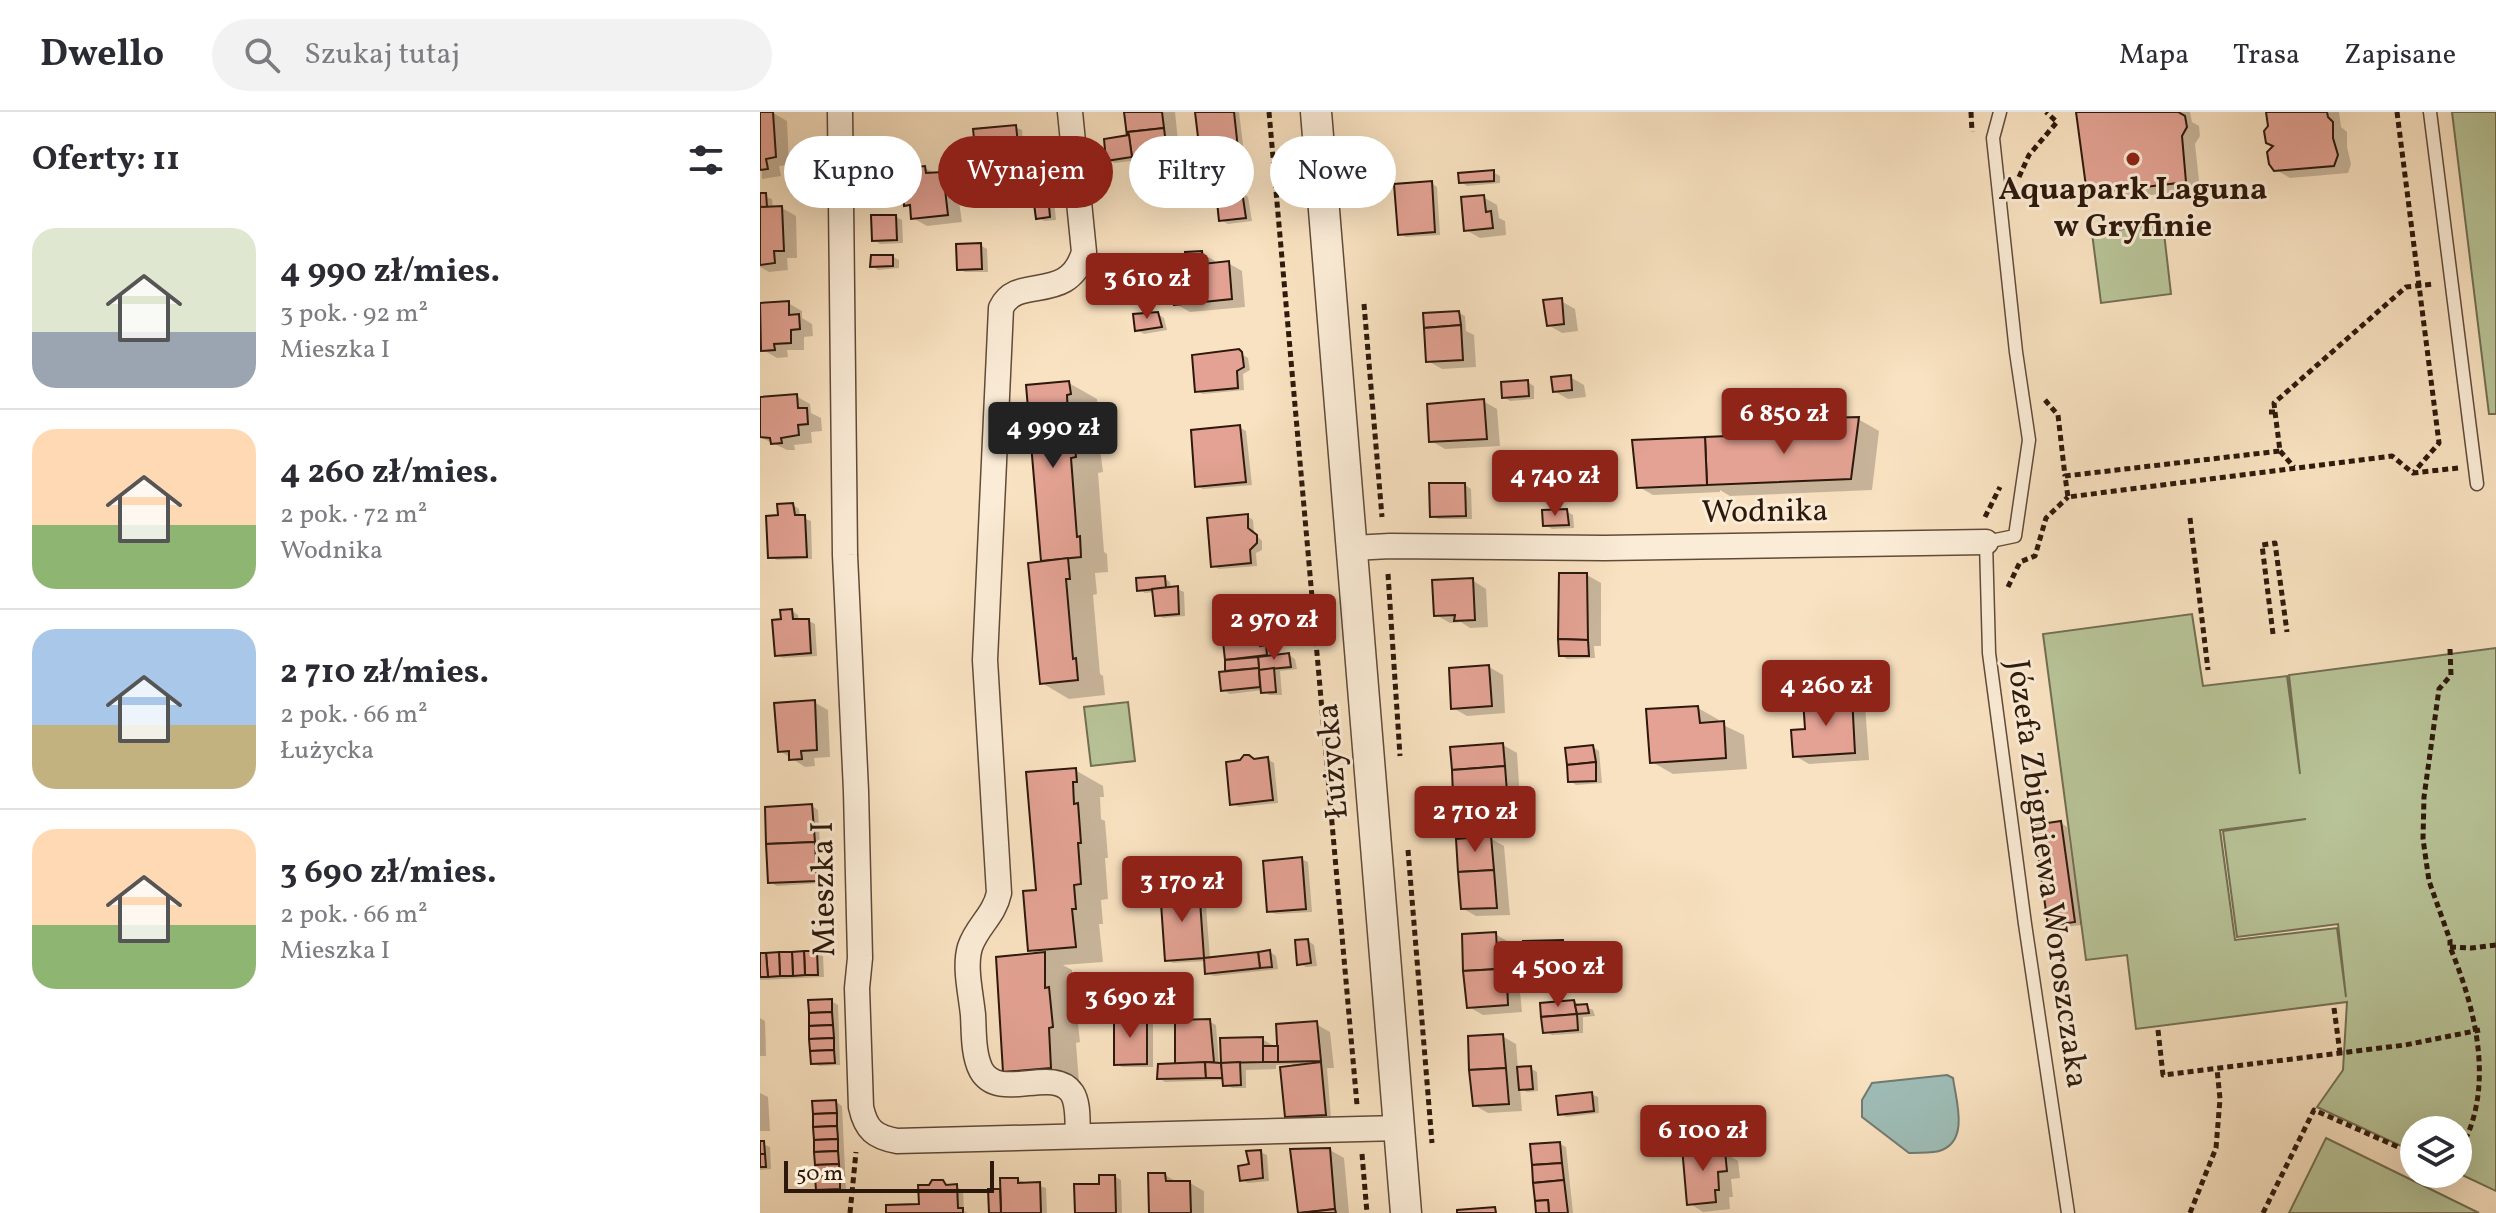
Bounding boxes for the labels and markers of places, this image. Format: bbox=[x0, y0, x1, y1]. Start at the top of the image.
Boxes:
marker: Aquapark Laguna w Gryfinie bbox=[2124, 150, 2142, 168]
place label: Aquapark Laguna w Gryfinie bbox=[1998, 169, 2268, 250]
pin: 3 610 zł bbox=[1064, 253, 1230, 321]
pin: 6 850 zł bbox=[1701, 388, 1867, 456]
pin: 4 990 zł bbox=[970, 402, 1136, 470]
pin: 4 740 zł bbox=[1472, 450, 1638, 518]
pin: 2 970 zł bbox=[1191, 594, 1357, 662]
pin: 4 260 zł bbox=[1743, 660, 1909, 728]
pin: 2 710 zł bbox=[1392, 786, 1558, 854]
pin: 3 170 zł bbox=[1099, 856, 1265, 924]
pin: 4 500 zł bbox=[1475, 941, 1641, 1009]
pin: 3 690 zł bbox=[1047, 972, 1213, 1040]
pin: 6 100 zł bbox=[1620, 1105, 1786, 1173]

